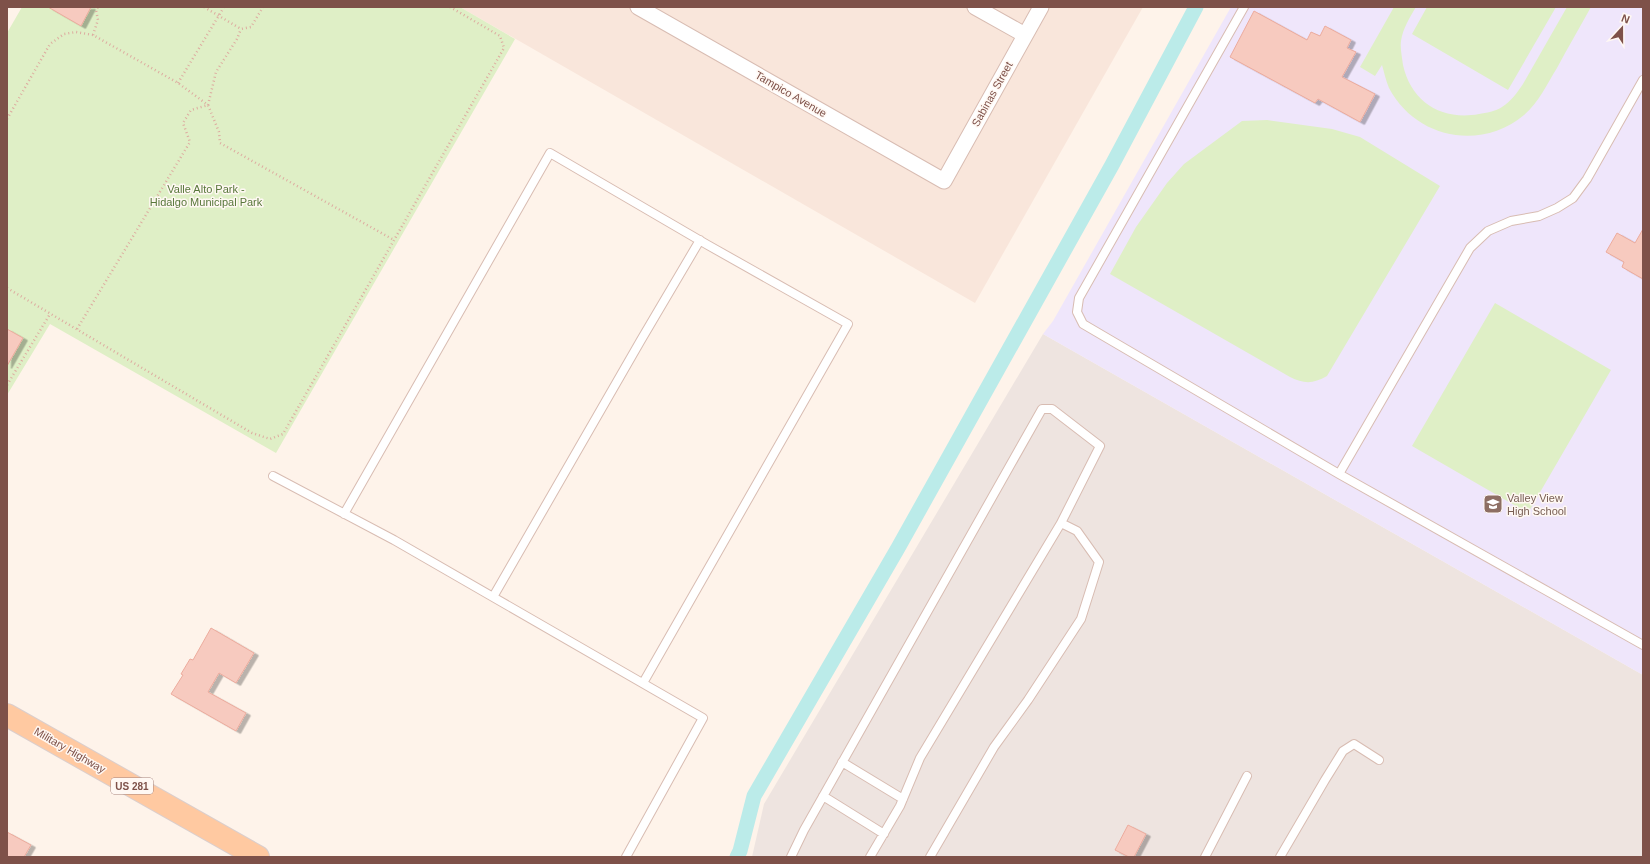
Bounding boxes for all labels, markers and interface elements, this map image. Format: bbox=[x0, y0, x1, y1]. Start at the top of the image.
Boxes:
north arrow bbox=[1602, 8, 1642, 48]
text: N bbox=[1620, 12, 1631, 26]
street label: Sabinas Street bbox=[969, 60, 1015, 128]
street label: Tampico Avenue bbox=[753, 69, 829, 119]
park label: Valle Alto Park - Hidalgo Municipal Park bbox=[150, 183, 263, 208]
place label: Valley View High School bbox=[1507, 492, 1566, 517]
school or university icon: Valley View High School bbox=[1482, 493, 1504, 515]
street label: Military Highway bbox=[32, 725, 108, 775]
road number: US 281 bbox=[111, 778, 153, 794]

